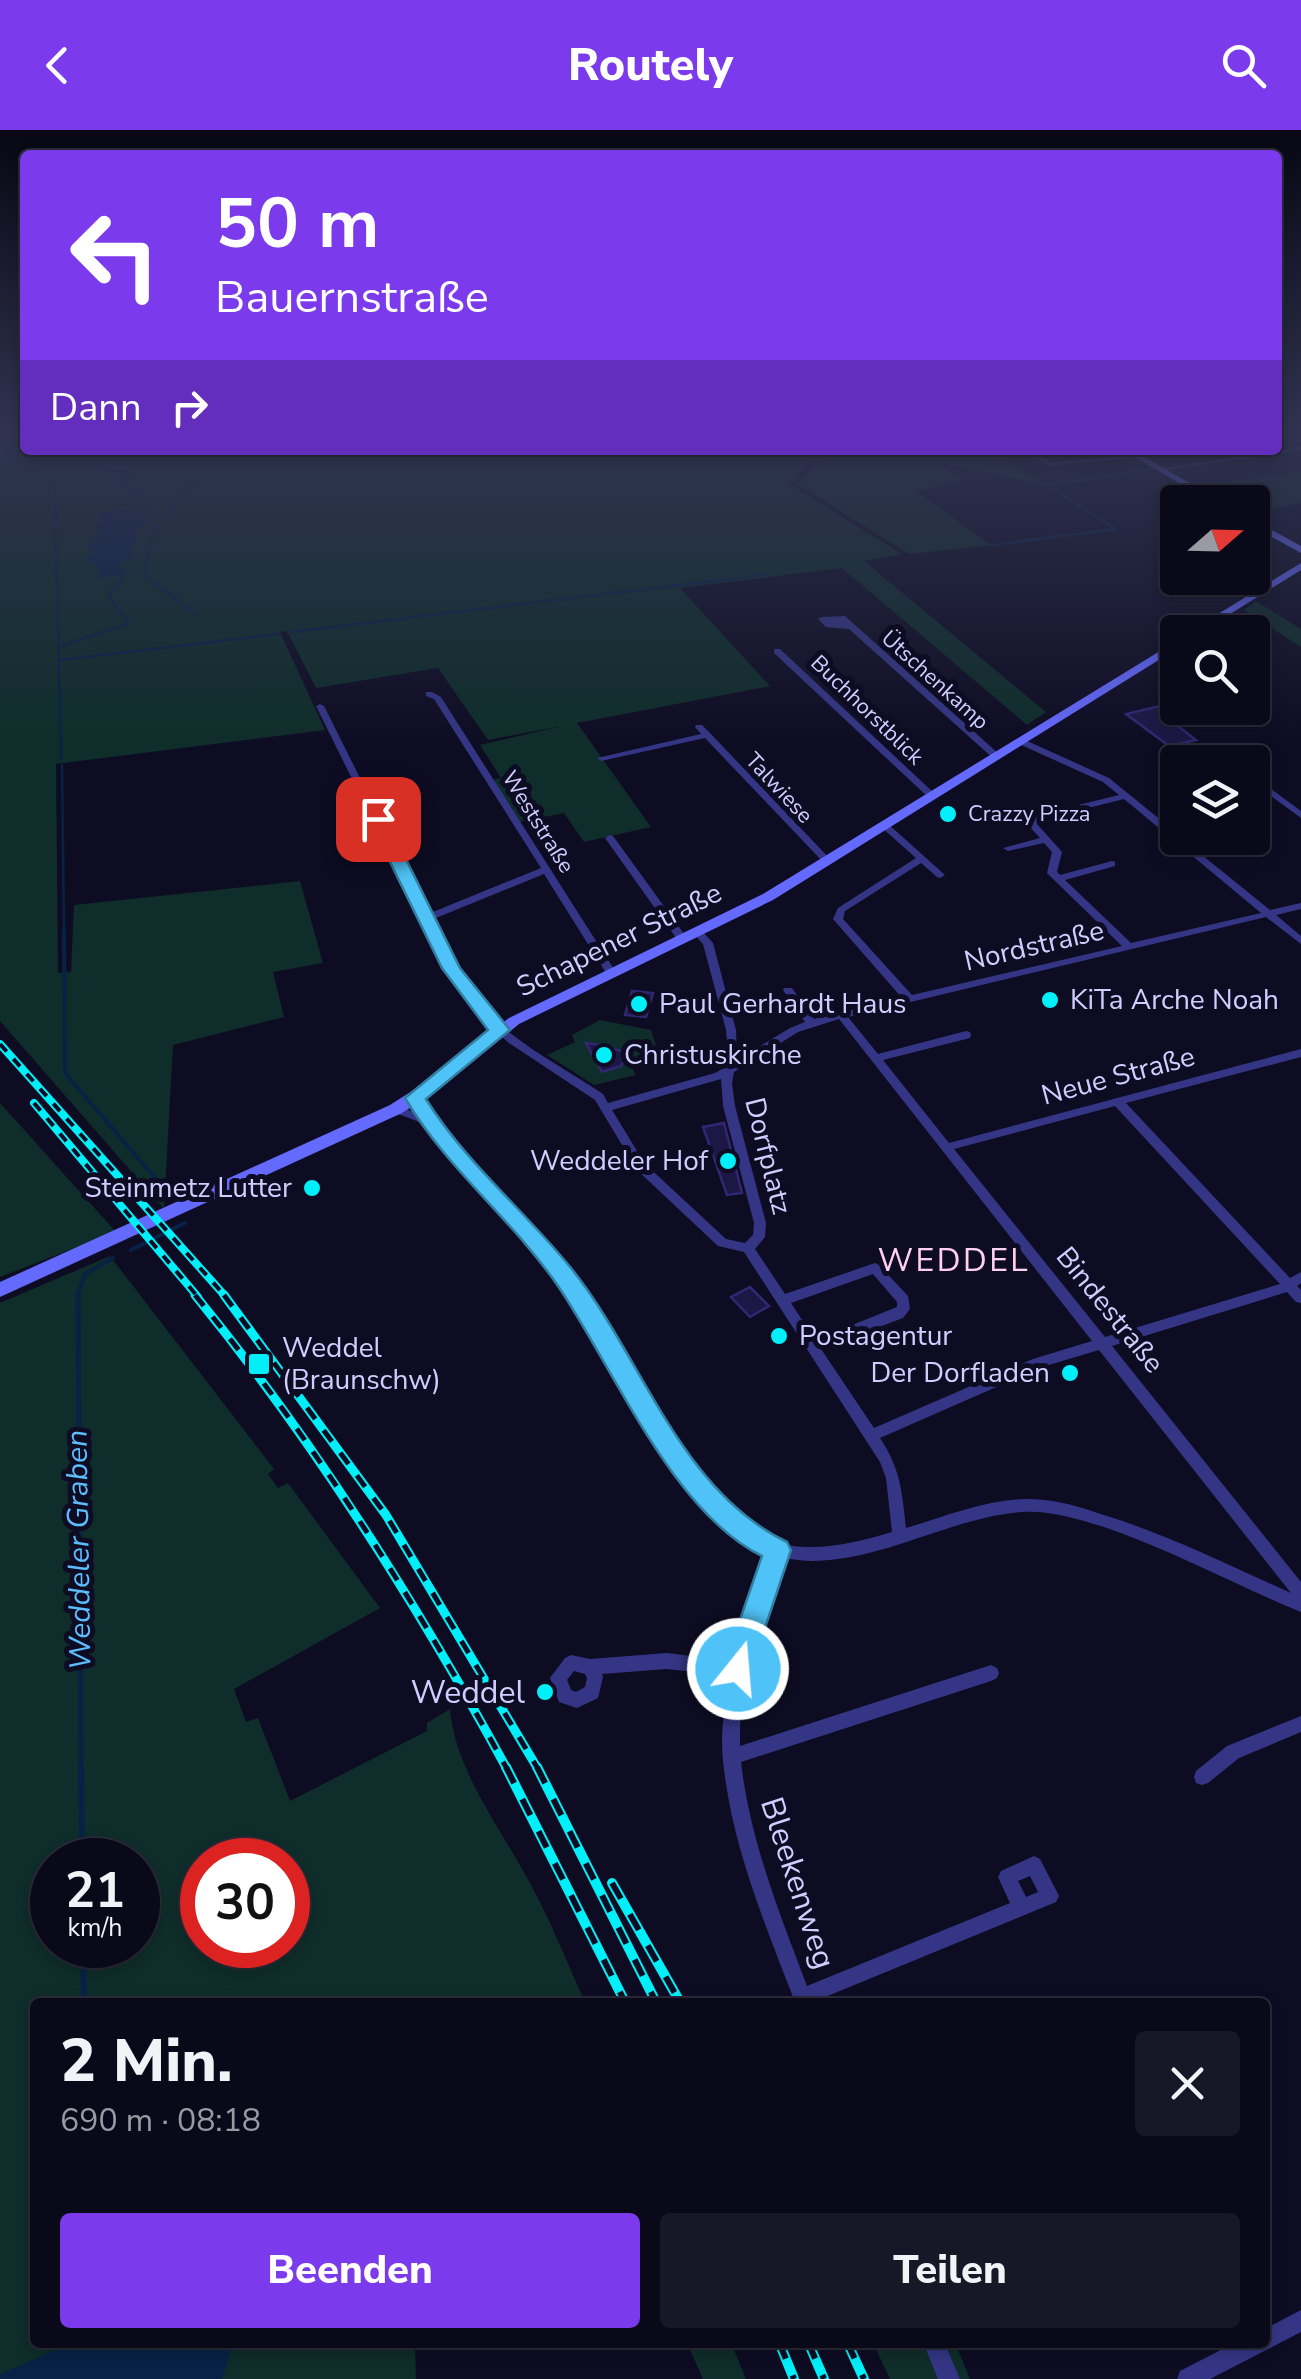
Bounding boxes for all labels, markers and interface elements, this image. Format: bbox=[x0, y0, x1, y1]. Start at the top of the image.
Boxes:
text: Routely bbox=[568, 35, 733, 96]
icon: back bbox=[30, 38, 85, 93]
icon: search bbox=[1216, 38, 1271, 93]
text: 50 m bbox=[215, 176, 379, 272]
icon: left bbox=[50, 190, 180, 320]
text: Bauernstraße bbox=[215, 267, 489, 328]
icon: right bbox=[162, 380, 217, 435]
text: Dann bbox=[50, 382, 142, 433]
north arrow bbox=[1160, 485, 1270, 595]
map controls bbox=[1160, 485, 1270, 855]
button: search bbox=[1160, 615, 1270, 725]
street label: Ütschenkamp bbox=[875, 624, 995, 736]
street label: Buchhorstblick bbox=[804, 648, 931, 772]
button: layers bbox=[1160, 745, 1270, 855]
street label: Talwiese bbox=[738, 746, 820, 830]
street label: Weststraße bbox=[495, 765, 581, 879]
pin bbox=[336, 777, 421, 862]
icon: arrive bbox=[351, 792, 406, 847]
place label: Crazzy Pizza bbox=[968, 799, 1090, 829]
marker: Crazzy Pizza bbox=[937, 803, 959, 825]
street label: Schapener Straße bbox=[510, 874, 728, 1006]
street label: Nordstraße bbox=[960, 911, 1108, 981]
place label: KiTa Arche Noah bbox=[1070, 981, 1279, 1019]
place label: Paul Gerhardt Haus bbox=[659, 985, 907, 1023]
marker: KiTa Arche Noah bbox=[1039, 989, 1061, 1011]
marker: Paul Gerhardt Haus bbox=[628, 993, 650, 1015]
place label: Christuskirche bbox=[624, 1036, 802, 1074]
street label: Neue Straße bbox=[1037, 1037, 1199, 1115]
marker: Christuskirche bbox=[593, 1044, 615, 1066]
street label: Dorfplatz bbox=[735, 1094, 801, 1218]
place label: Weddeler Hof bbox=[530, 1142, 709, 1180]
marker: Weddeler Hof bbox=[717, 1150, 739, 1172]
place label: Steinmetz Lutter bbox=[84, 1169, 292, 1207]
marker: Steinmetz Lutter bbox=[301, 1177, 323, 1199]
district label: WEDDEL bbox=[878, 1239, 1030, 1282]
street label: Bindestraße bbox=[1047, 1239, 1173, 1381]
place label: Postagentur bbox=[799, 1317, 952, 1355]
marker: Postagentur bbox=[768, 1325, 790, 1347]
place label: Weddel (Braunschw) bbox=[282, 1329, 441, 1399]
marker: Weddel (Braunschw) bbox=[246, 1351, 272, 1377]
place label: Der Dorfladen bbox=[870, 1354, 1050, 1392]
marker: Der Dorfladen bbox=[1059, 1362, 1081, 1384]
water label: Weddeler Graben bbox=[56, 1430, 102, 1670]
position arrow bbox=[686, 1617, 790, 1721]
place label: Weddel bbox=[411, 1671, 526, 1714]
marker: Weddel bbox=[534, 1681, 556, 1703]
street label: Bleekenweg bbox=[750, 1792, 846, 1974]
speed limit sign: 30 bbox=[180, 1838, 310, 1968]
text: 21 bbox=[65, 1856, 125, 1925]
text: km/h bbox=[67, 1911, 123, 1945]
text: 2 Min. bbox=[60, 2020, 233, 2102]
button: close bbox=[1135, 2031, 1240, 2136]
text: 690 m · 08:18 bbox=[60, 2099, 261, 2142]
button: Beenden bbox=[60, 2213, 640, 2328]
button: Teilen bbox=[660, 2213, 1240, 2328]

